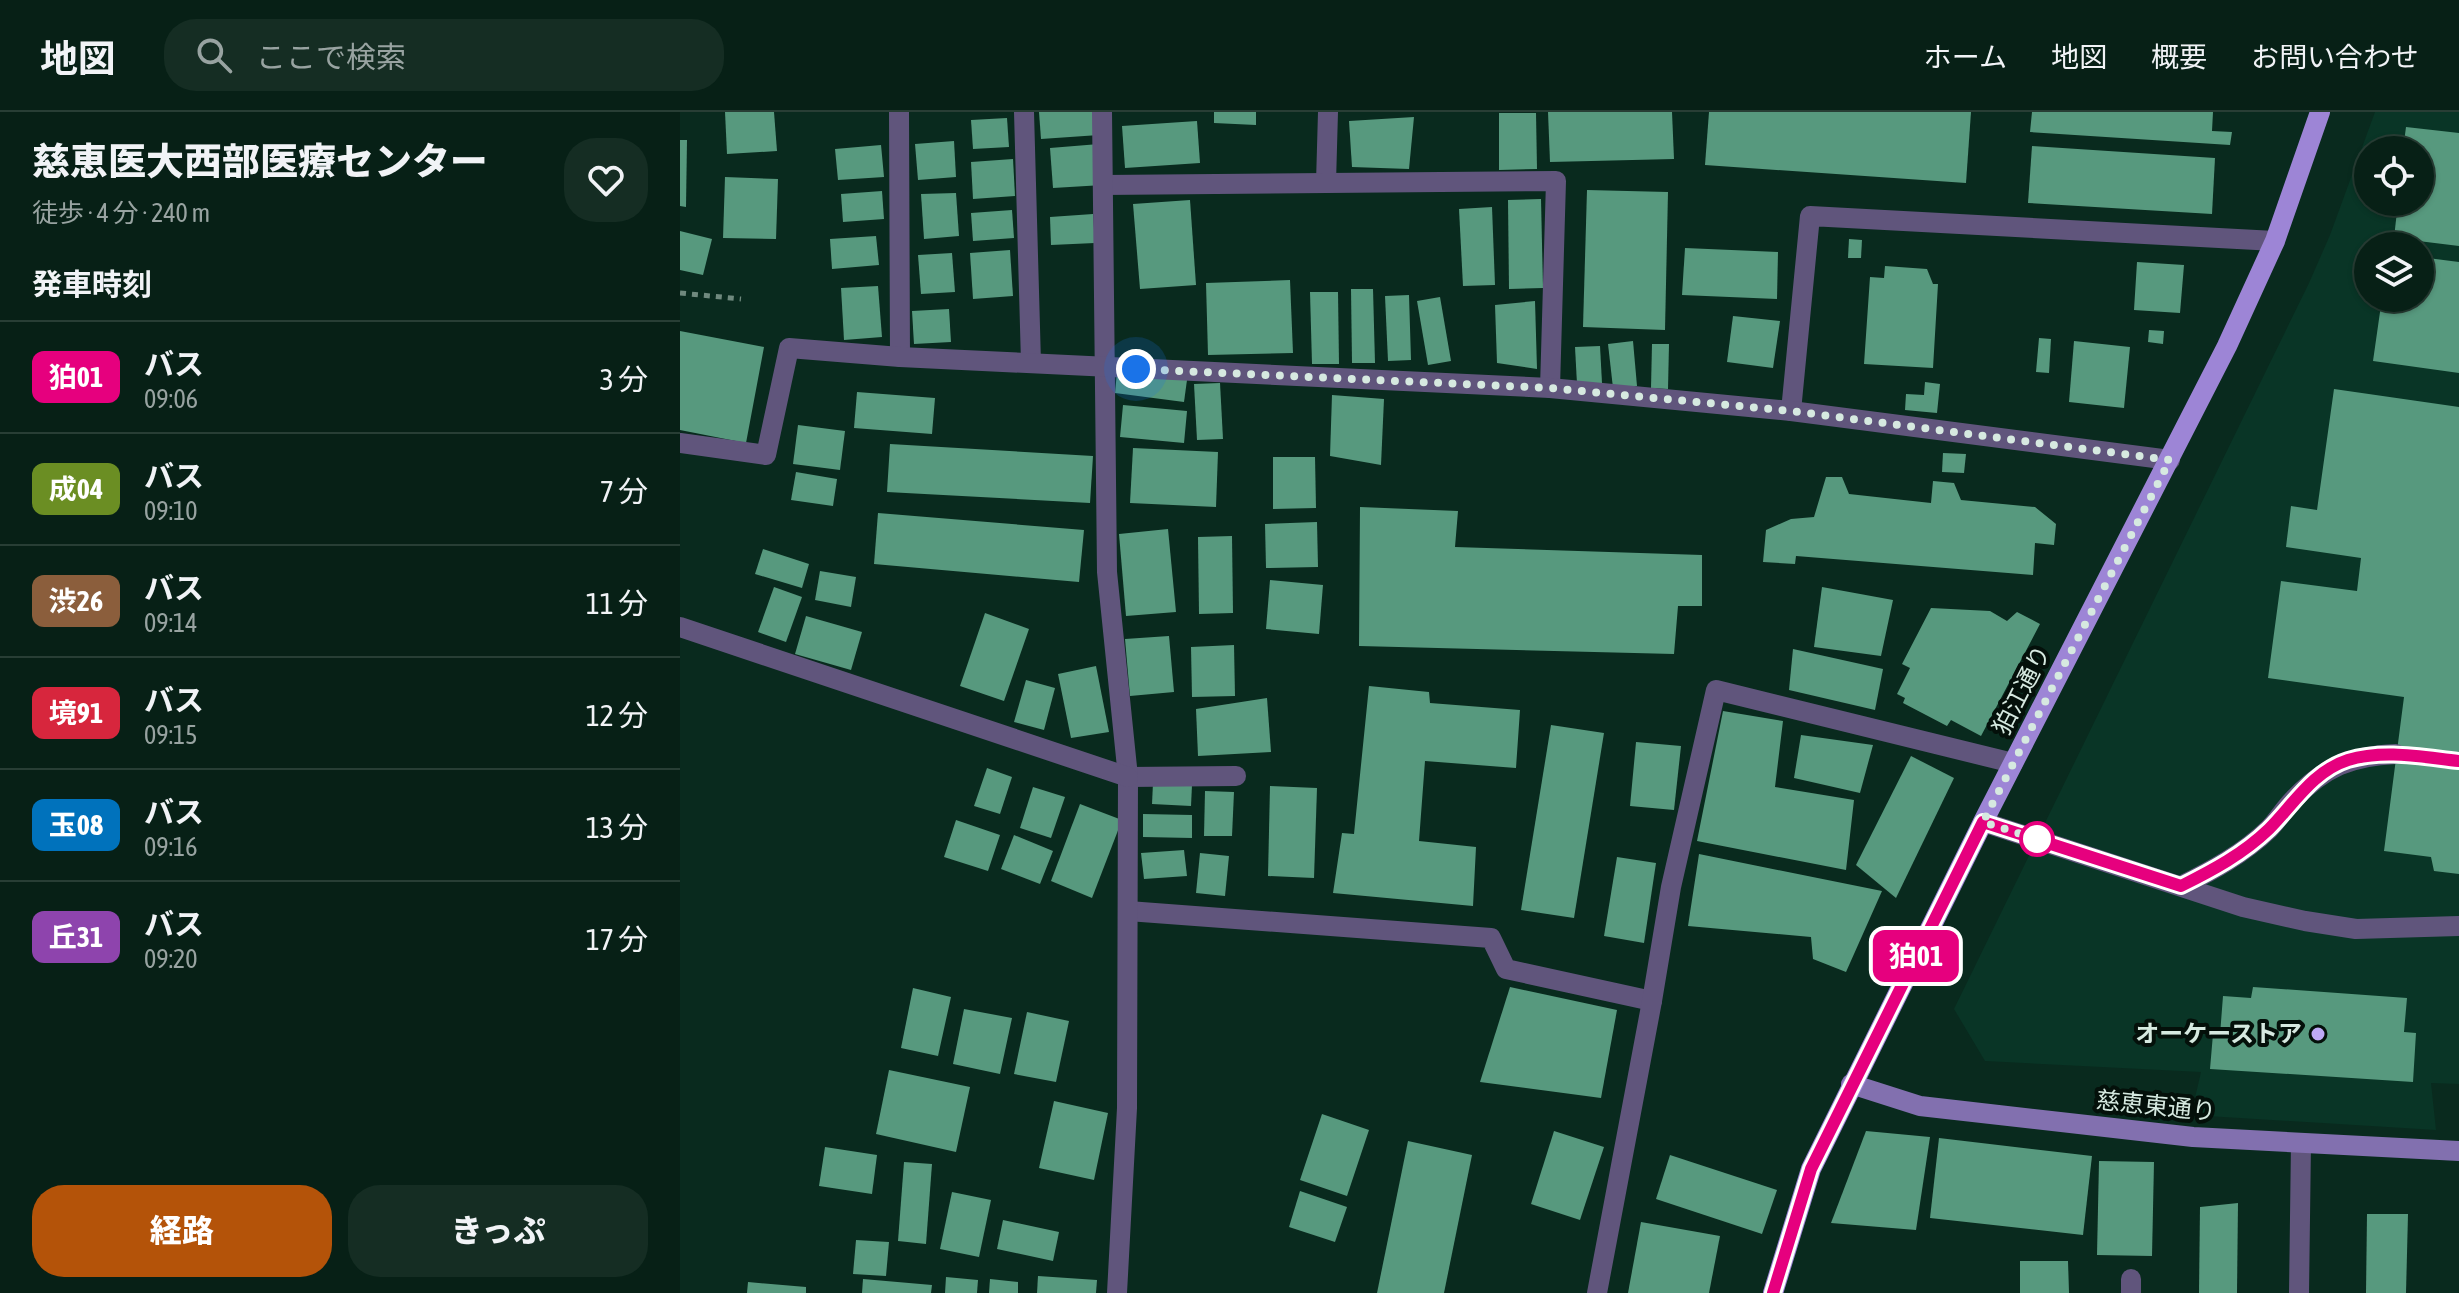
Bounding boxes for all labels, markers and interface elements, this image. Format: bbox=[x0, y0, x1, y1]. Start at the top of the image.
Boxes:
search box bbox=[164, 19, 724, 91]
icon: search bbox=[192, 33, 236, 77]
text: 地図 bbox=[40, 37, 116, 80]
text: ここで検索 bbox=[256, 40, 406, 74]
text: ホーム bbox=[1924, 41, 2007, 73]
text: 地図 bbox=[2051, 41, 2107, 73]
text: 概要 bbox=[2151, 41, 2207, 73]
text: お問い合わせ bbox=[2251, 41, 2419, 73]
map controls bbox=[2354, 136, 2434, 312]
button: locate bbox=[2354, 136, 2434, 216]
button: heart bbox=[564, 138, 648, 222]
text: 慈恵医大西部医療センター bbox=[32, 140, 488, 183]
text: 徒歩 · 4 分 · 240 m bbox=[32, 198, 210, 228]
button: layers bbox=[2354, 232, 2434, 312]
text: 発車時刻 bbox=[32, 267, 152, 301]
text: バス bbox=[144, 347, 204, 381]
your location bbox=[1116, 349, 1156, 389]
text: 狛01 bbox=[49, 361, 103, 393]
text: 3 分 bbox=[600, 362, 648, 396]
text: 09:06 bbox=[144, 384, 198, 414]
text: バス bbox=[144, 459, 204, 493]
text: 成04 bbox=[49, 473, 103, 505]
text: 7 分 bbox=[600, 474, 648, 508]
text: 09:10 bbox=[144, 496, 198, 526]
text: バス bbox=[144, 571, 204, 605]
text: 渋26 bbox=[49, 585, 103, 617]
text: 11 分 bbox=[586, 586, 648, 620]
text: 09:14 bbox=[144, 608, 198, 638]
street label: 狛江通り bbox=[1988, 641, 2055, 739]
text: バス bbox=[144, 683, 204, 717]
text: 境91 bbox=[49, 697, 103, 729]
text: 12 分 bbox=[586, 698, 648, 732]
text: 09:15 bbox=[144, 720, 198, 750]
text: バス bbox=[144, 795, 204, 829]
text: 玉08 bbox=[49, 809, 103, 841]
text: 13 分 bbox=[586, 810, 648, 844]
unlabelled marker bbox=[2020, 822, 2054, 856]
text: 09:16 bbox=[144, 832, 198, 862]
text: バス bbox=[144, 907, 204, 941]
text: 丘31 bbox=[49, 921, 103, 953]
text: 17 分 bbox=[586, 922, 648, 956]
line badge: 狛01 bbox=[1870, 930, 1962, 982]
text: 狛01 bbox=[1889, 940, 1943, 972]
text: 09:20 bbox=[144, 944, 198, 974]
place label: オーケーストア bbox=[2135, 1020, 2302, 1047]
marker: オーケーストア bbox=[2309, 1025, 2327, 1043]
street label: 慈恵東通り bbox=[2095, 1086, 2217, 1125]
button: 経路 bbox=[32, 1185, 332, 1277]
button: きっぷ bbox=[348, 1185, 648, 1277]

